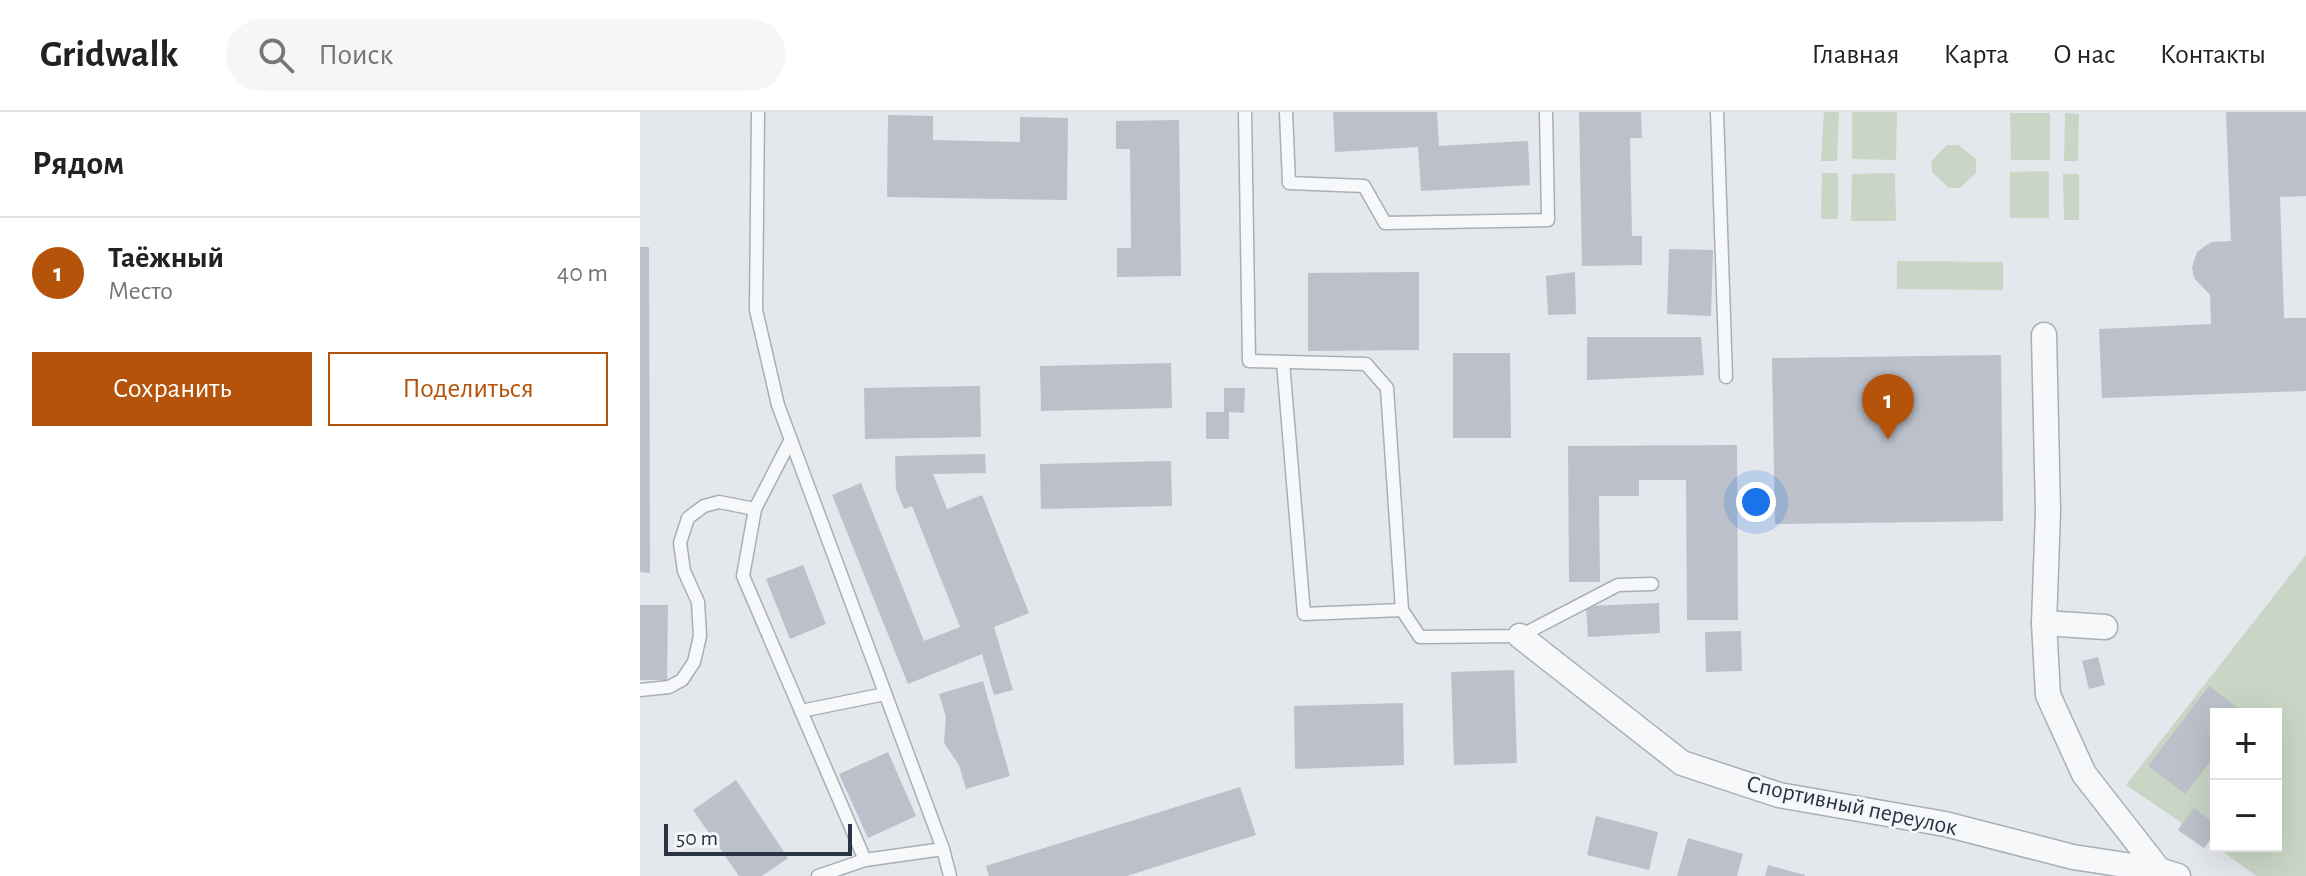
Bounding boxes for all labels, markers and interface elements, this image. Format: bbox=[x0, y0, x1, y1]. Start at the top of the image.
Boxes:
search box bbox=[226, 19, 786, 91]
icon: search bbox=[254, 33, 298, 77]
text: Gridwalk bbox=[40, 36, 178, 74]
text: Поиск bbox=[318, 40, 393, 70]
text: Главная bbox=[1811, 41, 1899, 69]
text: Карта bbox=[1943, 41, 2009, 69]
text: О нас bbox=[2053, 41, 2116, 69]
text: Контакты bbox=[2160, 41, 2266, 69]
text: Рядом bbox=[32, 147, 124, 181]
text: Таёжный bbox=[108, 243, 224, 273]
text: 1 bbox=[53, 260, 63, 286]
text: 40 m bbox=[557, 260, 608, 286]
text: Место bbox=[108, 278, 173, 304]
button: Сохранить bbox=[32, 352, 312, 426]
button: Поделиться bbox=[328, 352, 608, 426]
pin: 1 bbox=[1862, 374, 1914, 440]
your location bbox=[1736, 482, 1776, 522]
map controls bbox=[2210, 708, 2282, 852]
button: + bbox=[2210, 708, 2282, 780]
street label: Спортивный переулок bbox=[1744, 772, 1959, 840]
button: − bbox=[2210, 780, 2282, 852]
scale bar bbox=[664, 820, 852, 856]
text: 50 m bbox=[676, 827, 718, 849]

